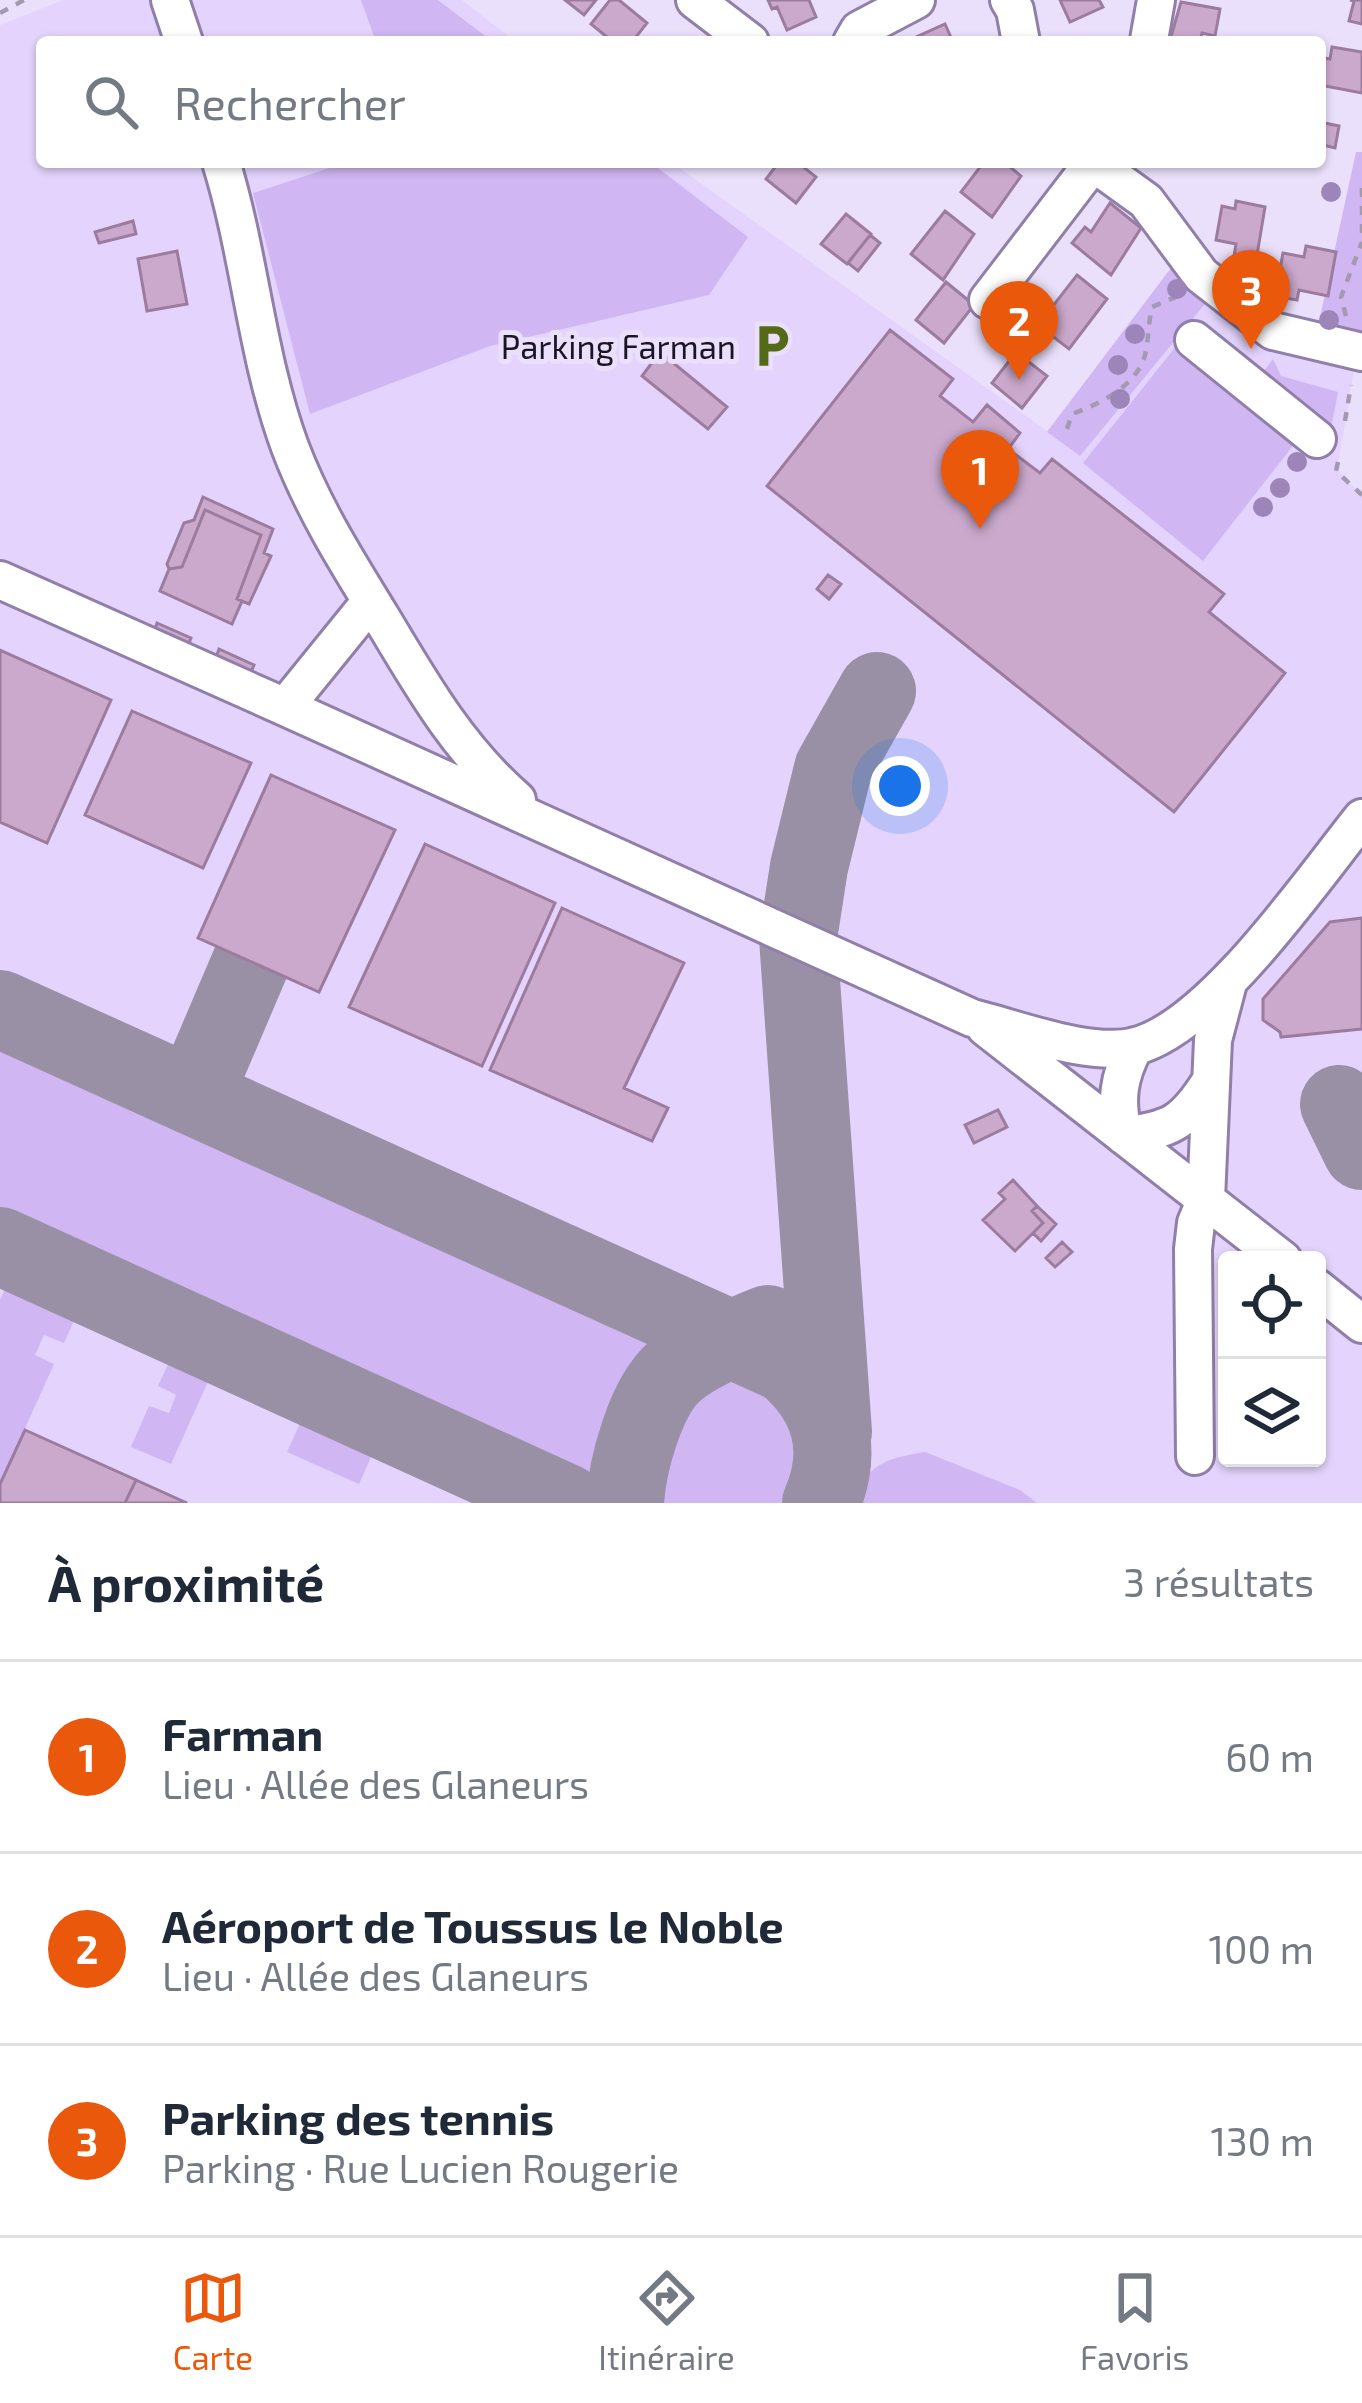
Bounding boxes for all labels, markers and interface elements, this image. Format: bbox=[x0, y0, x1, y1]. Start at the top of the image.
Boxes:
search box bbox=[36, 36, 1326, 168]
icon: search bbox=[78, 69, 144, 135]
text: Rechercher bbox=[174, 75, 406, 129]
pin: 3 bbox=[1212, 250, 1290, 349]
pin: 2 bbox=[980, 281, 1058, 380]
parking icon: Parking Farman bbox=[747, 321, 797, 371]
place label: Parking Farman bbox=[501, 326, 736, 366]
pin: 1 bbox=[941, 430, 1019, 529]
your location bbox=[870, 756, 930, 816]
map controls bbox=[1218, 1251, 1326, 1467]
button: locate bbox=[1218, 1251, 1326, 1359]
button: layers bbox=[1218, 1359, 1326, 1467]
text: À proximité bbox=[48, 1551, 324, 1612]
text: 3 résultats bbox=[1123, 1558, 1314, 1605]
text: Farman bbox=[162, 1706, 323, 1760]
text: 1 bbox=[79, 1733, 95, 1780]
text: 60 m bbox=[1225, 1733, 1314, 1780]
text: Lieu · Allée des Glaneurs bbox=[162, 1760, 589, 1807]
text: Aéroport de Toussus le Noble bbox=[162, 1898, 784, 1952]
text: 2 bbox=[76, 1925, 98, 1972]
text: 100 m bbox=[1209, 1925, 1314, 1972]
text: Lieu · Allée des Glaneurs bbox=[162, 1952, 589, 1999]
text: Parking des tennis bbox=[162, 2090, 554, 2144]
text: 3 bbox=[76, 2117, 98, 2164]
text: 130 m bbox=[1210, 2117, 1314, 2164]
text: Parking · Rue Lucien Rougerie bbox=[162, 2144, 679, 2191]
tab: Carte bbox=[173, 2265, 253, 2377]
tab: Itinéraire bbox=[598, 2265, 735, 2377]
tab: Favoris bbox=[1080, 2265, 1189, 2377]

